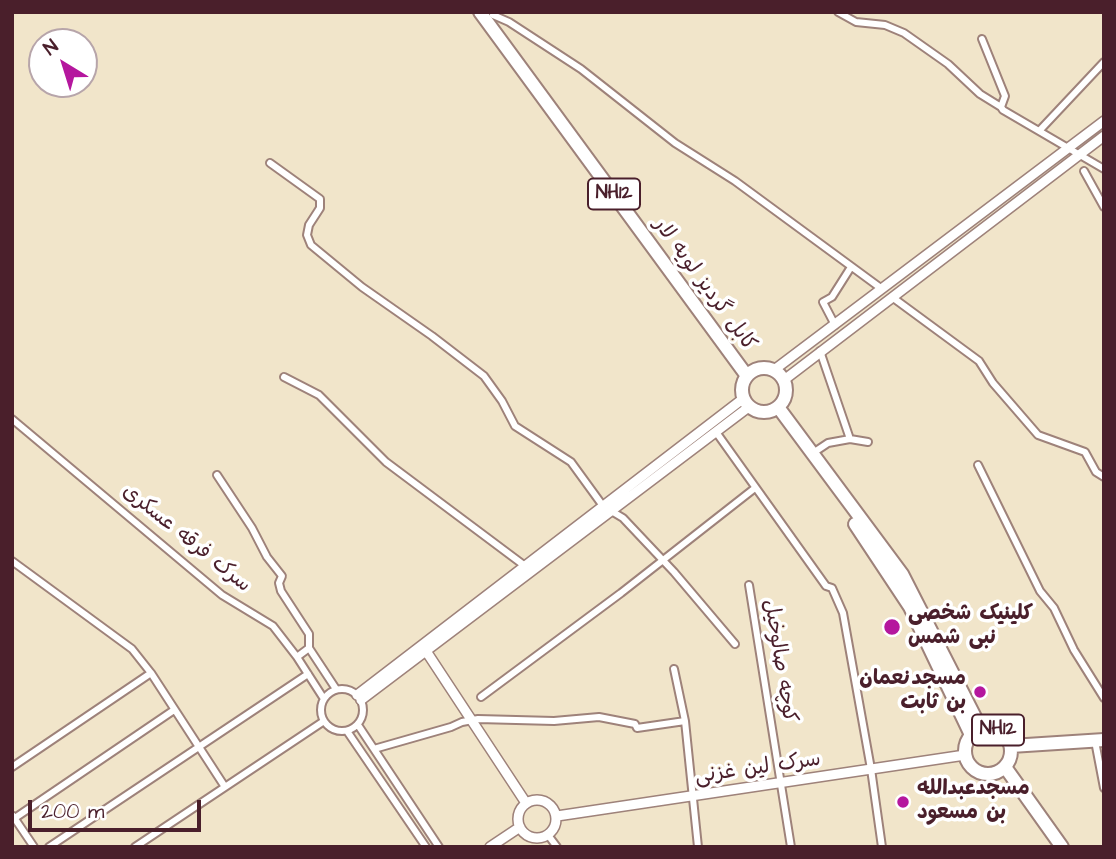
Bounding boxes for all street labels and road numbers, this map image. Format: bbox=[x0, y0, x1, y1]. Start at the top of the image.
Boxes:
road number: NH12 bbox=[588, 178, 640, 210]
street label: کابل گردیز لویه لار bbox=[647, 213, 761, 357]
street label: سرک فرقه عسکری bbox=[117, 479, 255, 599]
street label: کوچه صالوخیل bbox=[757, 598, 801, 724]
road number: NH12 bbox=[972, 715, 1024, 746]
street label: سرک لین غزنی bbox=[693, 748, 823, 790]

